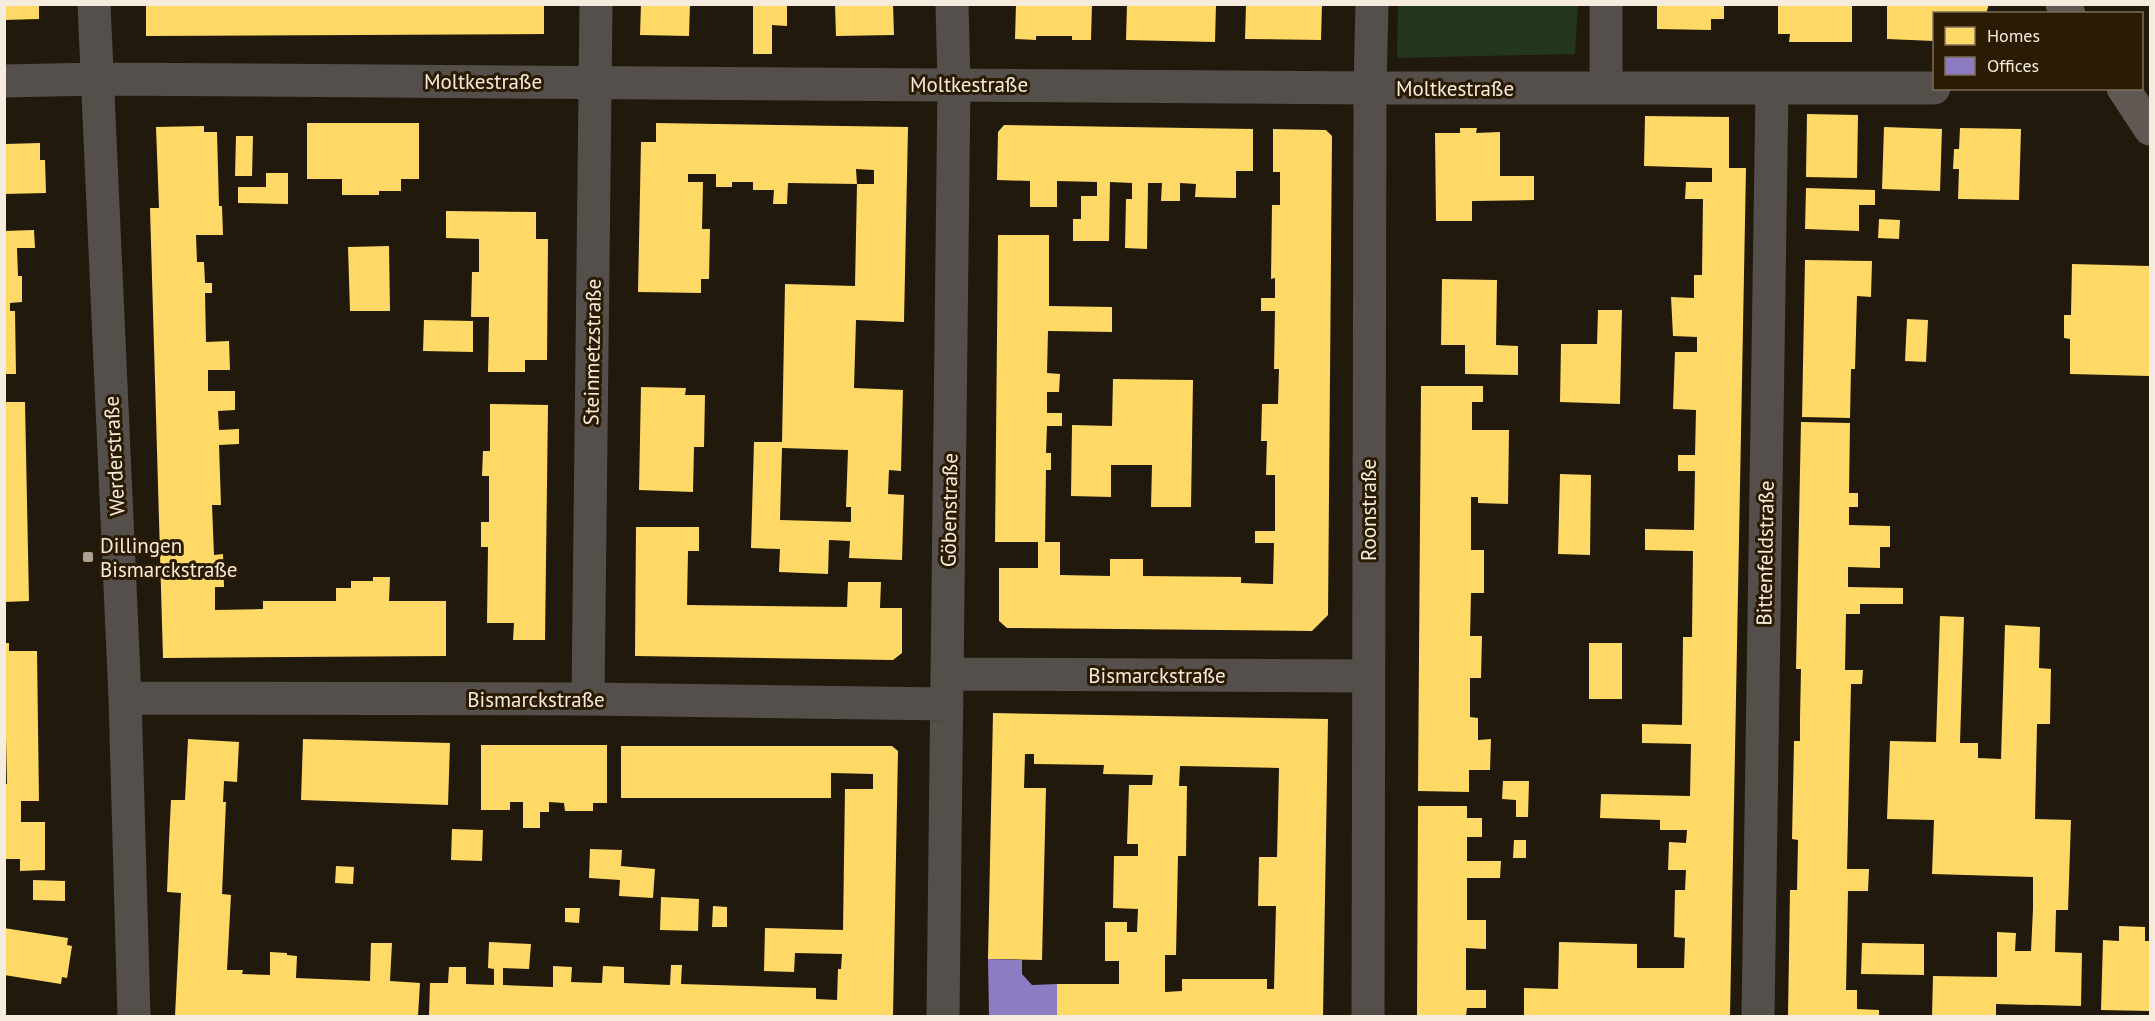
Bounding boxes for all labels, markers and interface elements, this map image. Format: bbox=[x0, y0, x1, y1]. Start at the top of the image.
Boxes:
legend bbox=[1933, 12, 2143, 90]
text: Homes bbox=[1987, 24, 2040, 47]
text: Offices bbox=[1987, 54, 2039, 77]
street label: Moltkestraße bbox=[424, 68, 542, 95]
street label: Moltkestraße bbox=[910, 71, 1028, 98]
street label: Moltkestraße bbox=[1396, 75, 1514, 102]
street label: Steinmetzstraße bbox=[577, 278, 607, 426]
street label: Werderstraße bbox=[97, 395, 131, 517]
street label: Göbenstraße bbox=[935, 453, 963, 567]
street label: Roonstraße bbox=[1355, 459, 1382, 561]
street label: Bittenfeldstraße bbox=[1750, 480, 1780, 626]
place label: Dillingen Bismarckstraße bbox=[100, 532, 238, 583]
marker: Dillingen Bismarckstraße bbox=[81, 550, 95, 564]
street label: Bismarckstraße bbox=[1088, 662, 1226, 689]
street label: Bismarckstraße bbox=[467, 686, 605, 713]

